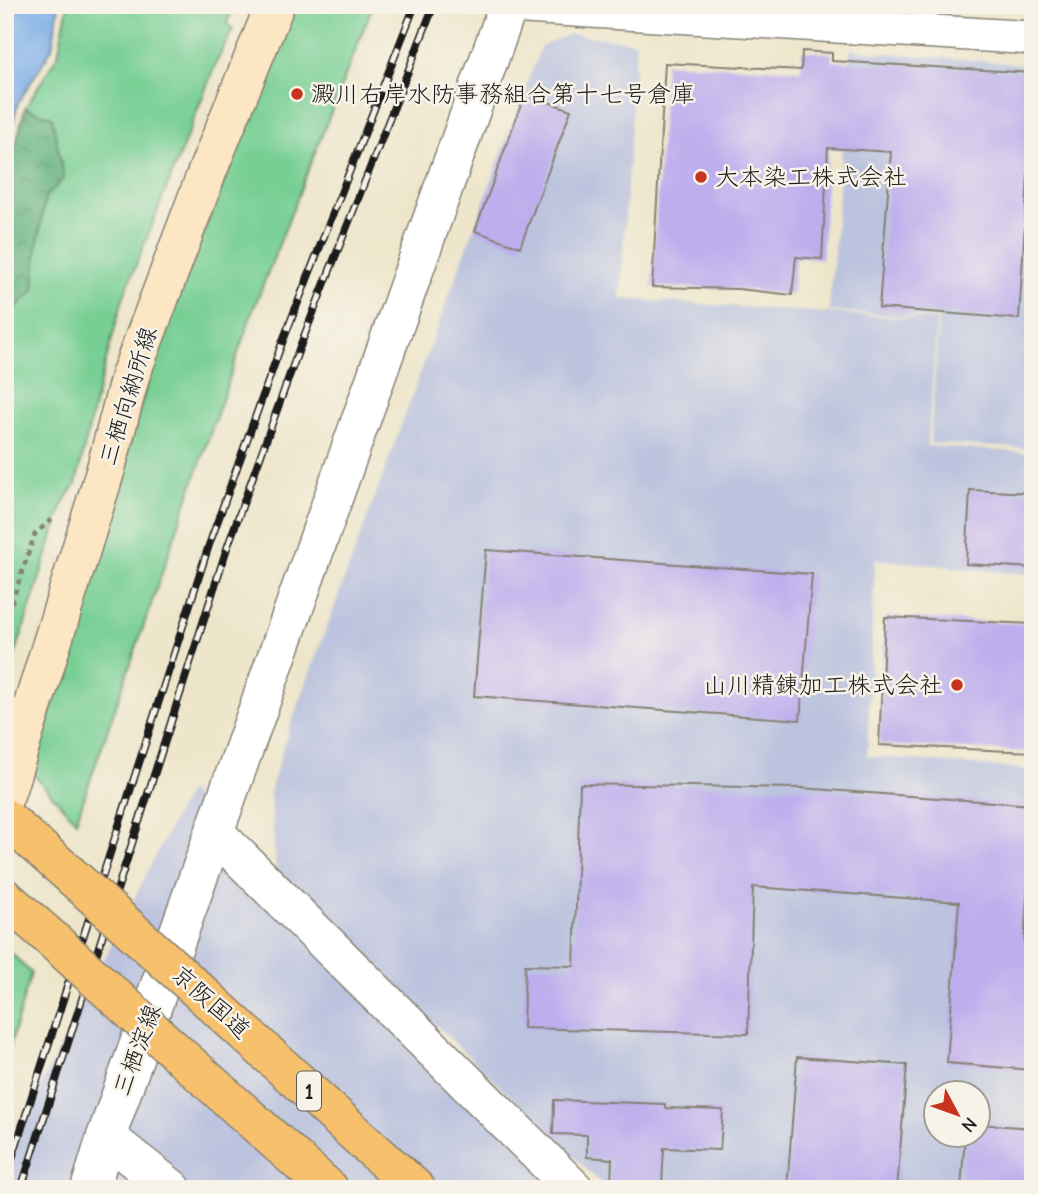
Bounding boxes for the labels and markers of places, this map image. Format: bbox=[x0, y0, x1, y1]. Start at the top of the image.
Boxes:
place label: 澱川右岸水防事務組合第十七号倉庫 bbox=[311, 80, 695, 108]
marker: 澱川右岸水防事務組合第十七号倉庫 bbox=[289, 86, 305, 102]
place label: 大本染工株式会社 bbox=[715, 163, 907, 191]
marker: 大本染工株式会社 bbox=[693, 169, 709, 185]
place label: 山川精錬加工株式会社 bbox=[703, 671, 943, 699]
marker: 山川精錬加工株式会社 bbox=[949, 677, 965, 693]

